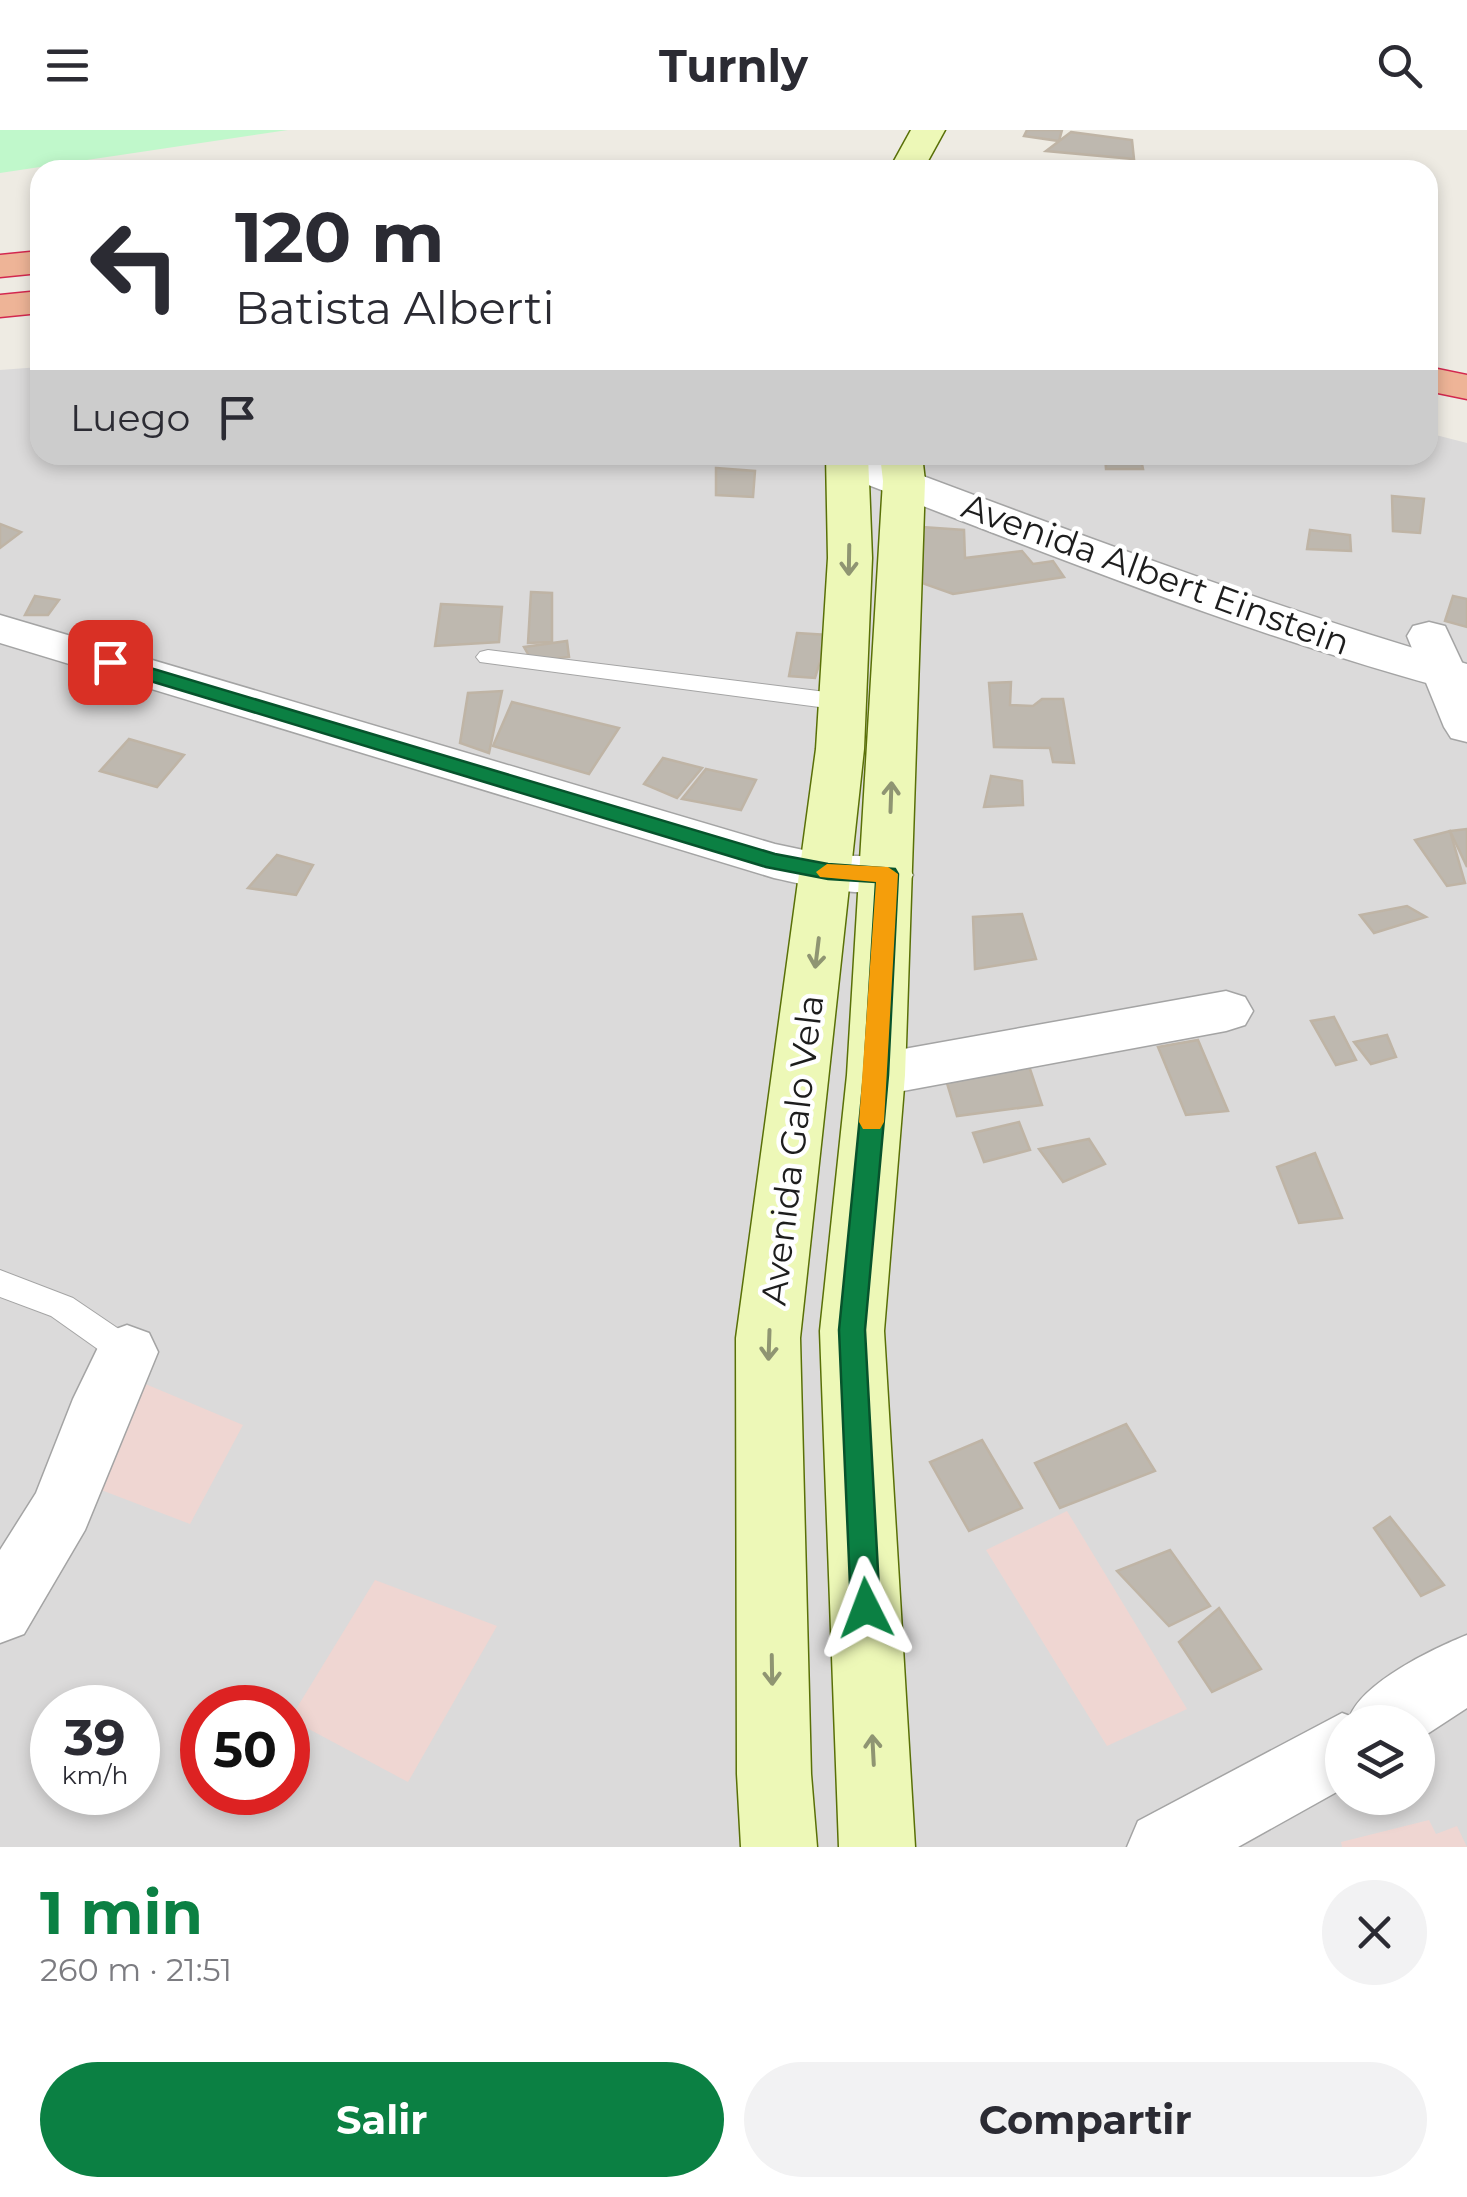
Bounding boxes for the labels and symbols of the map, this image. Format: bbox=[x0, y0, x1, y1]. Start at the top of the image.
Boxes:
street label: Avenida Albert Einstein bbox=[956, 484, 1356, 664]
one-way arrow bbox=[840, 542, 858, 575]
pin bbox=[68, 620, 153, 705]
one-way arrow bbox=[881, 781, 900, 813]
one-way arrow bbox=[807, 937, 826, 969]
street label: Avenida Galo Vela bbox=[752, 992, 832, 1308]
one-way arrow bbox=[759, 1329, 778, 1361]
position arrow bbox=[814, 1556, 918, 1660]
one-way arrow bbox=[762, 1654, 782, 1686]
speed limit sign: 50 bbox=[180, 1685, 310, 1815]
one-way arrow bbox=[863, 1734, 882, 1766]

